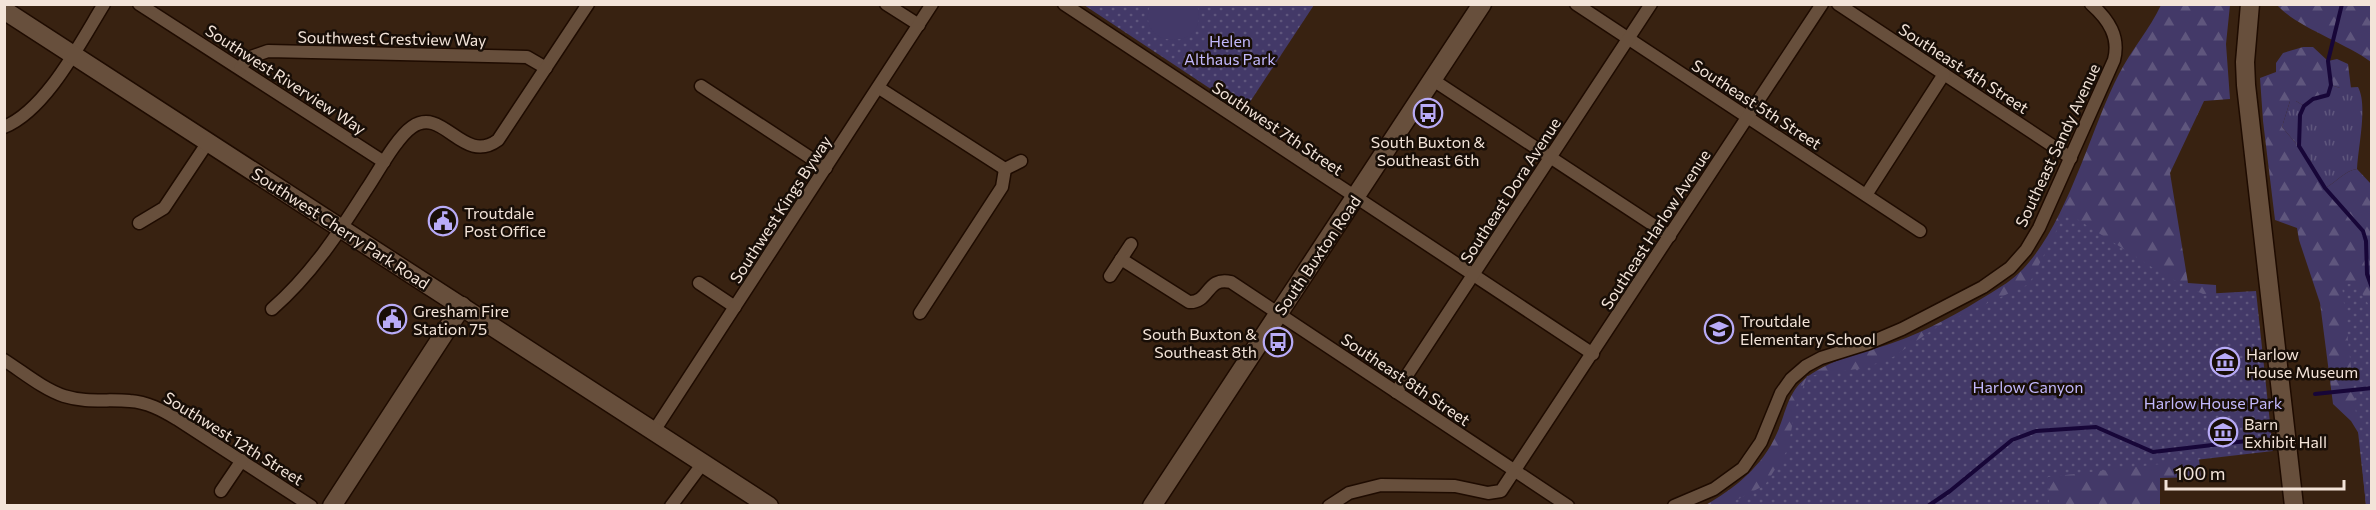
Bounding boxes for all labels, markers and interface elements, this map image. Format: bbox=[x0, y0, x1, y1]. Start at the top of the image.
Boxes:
street label: Southeast 4th Street bbox=[1896, 19, 2033, 117]
street label: Southwest Riverview Way bbox=[202, 20, 370, 138]
street label: Southwest Crestview Way bbox=[297, 27, 487, 49]
park label: Helen Althaus Park bbox=[1184, 31, 1276, 68]
street label: Southeast 5th Street bbox=[1689, 55, 1826, 153]
street label: Southeast Sandy Avenue bbox=[2011, 60, 2103, 230]
street label: Southwest 7th Street bbox=[1209, 77, 1347, 179]
bus stop icon: South Buxton & Southeast 6th bbox=[1412, 97, 1444, 129]
street label: Southeast Dora Avenue bbox=[1456, 114, 1564, 266]
street label: Southwest Kings Byway bbox=[725, 132, 835, 286]
place label: South Buxton & Southeast 6th bbox=[1371, 132, 1485, 169]
street label: Southeast Harlow Avenue bbox=[1596, 146, 1714, 312]
street label: Southwest Cherry Park Road bbox=[249, 163, 433, 293]
street label: South Buxton Road bbox=[1270, 192, 1364, 318]
place label: Troutdale Post Office bbox=[464, 203, 546, 240]
public building icon: Troutdale Post Office bbox=[427, 205, 459, 237]
place label: Gresham Fire Station 75 bbox=[413, 301, 509, 338]
public building icon: Gresham Fire Station 75 bbox=[376, 303, 408, 335]
place label: Troutdale Elementary School bbox=[1740, 311, 1876, 348]
school or university icon: Troutdale Elementary School bbox=[1703, 313, 1735, 345]
place label: South Buxton & Southeast 8th bbox=[1143, 324, 1257, 361]
bus stop icon: South Buxton & Southeast 8th bbox=[1262, 326, 1294, 358]
street label: Southeast 8th Street bbox=[1338, 329, 1474, 429]
place label: Harlow House Museum bbox=[2246, 344, 2358, 381]
museum icon: Harlow House Museum bbox=[2209, 346, 2241, 378]
park label: Harlow Canyon bbox=[1972, 377, 2084, 396]
street label: Southwest 12th Street bbox=[161, 387, 308, 489]
park label: Harlow House Park bbox=[2144, 393, 2283, 412]
place label: Barn Exhibit Hall bbox=[2244, 414, 2327, 451]
museum icon: Barn Exhibit Hall bbox=[2207, 416, 2239, 448]
scale bar bbox=[2166, 453, 2344, 491]
text: 100 m bbox=[2175, 462, 2225, 484]

